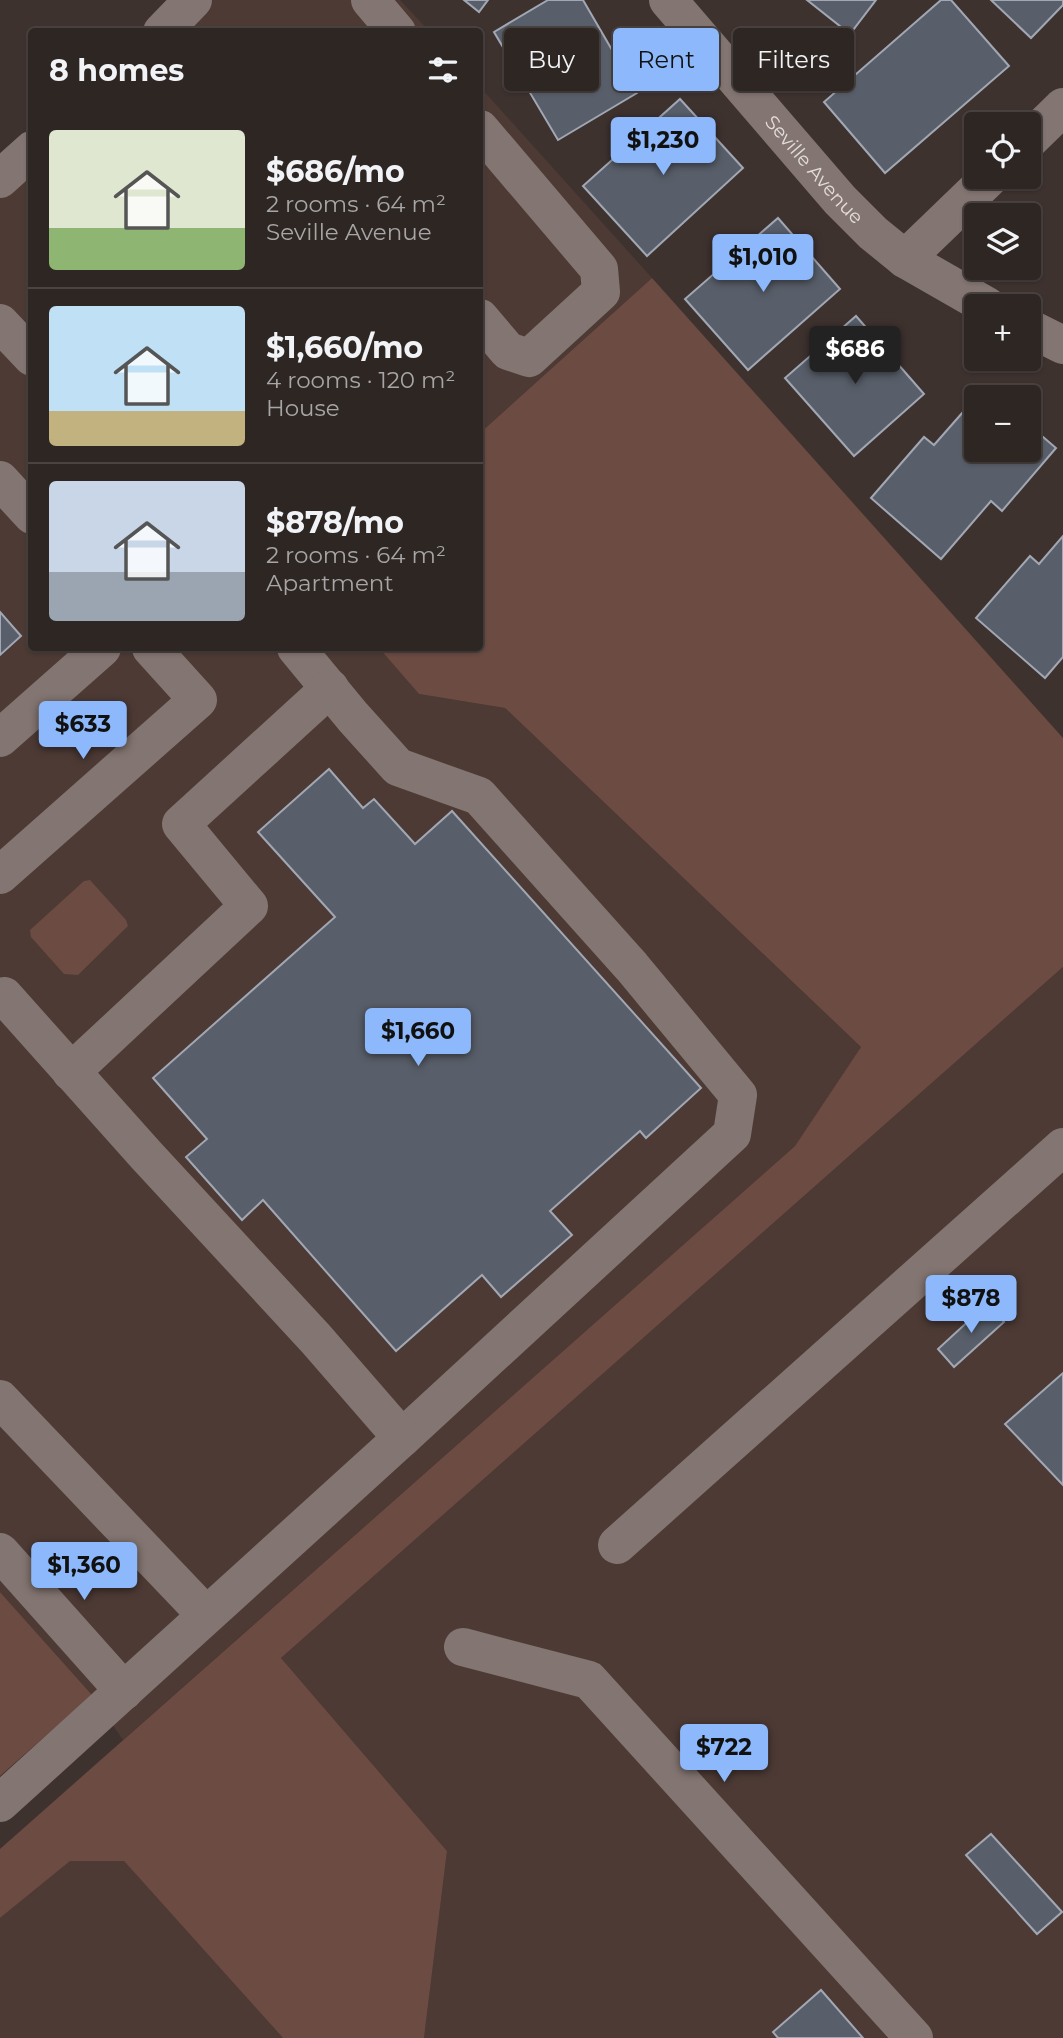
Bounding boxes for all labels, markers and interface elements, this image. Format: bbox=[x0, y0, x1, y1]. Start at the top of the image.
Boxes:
chip: Buy bbox=[504, 28, 599, 91]
chip: Rent bbox=[613, 28, 719, 91]
chip: Filters bbox=[733, 28, 854, 91]
icon: filters bbox=[424, 51, 462, 89]
text: 8 homes bbox=[49, 52, 184, 89]
street label: Seville Avenue bbox=[760, 111, 868, 229]
map controls bbox=[964, 112, 1041, 462]
button: locate bbox=[964, 112, 1041, 189]
pin: $1,230 bbox=[606, 118, 720, 177]
text: $1,230 bbox=[627, 126, 699, 154]
text: $686/mo bbox=[266, 153, 405, 190]
icon: home bbox=[105, 158, 189, 242]
text: 2 rooms · 64 m² bbox=[266, 190, 446, 218]
button: layers bbox=[964, 203, 1041, 280]
text: Seville Avenue bbox=[266, 218, 432, 246]
pin: $1,010 bbox=[706, 234, 820, 294]
text: $1,010 bbox=[728, 243, 798, 271]
button: + bbox=[964, 294, 1041, 371]
pin: $686 bbox=[814, 326, 896, 386]
text: $1,660/mo bbox=[266, 329, 423, 366]
icon: home bbox=[105, 334, 189, 418]
text: $686 bbox=[825, 335, 885, 363]
text: 4 rooms · 120 m² bbox=[266, 366, 455, 394]
button: − bbox=[964, 385, 1041, 462]
text: House bbox=[266, 394, 340, 422]
text: $878/mo bbox=[266, 504, 404, 541]
icon: home bbox=[105, 509, 189, 593]
text: 2 rooms · 64 m² bbox=[266, 541, 446, 569]
text: Apartment bbox=[266, 569, 394, 597]
pin: $633 bbox=[42, 702, 124, 761]
text: $633 bbox=[55, 710, 111, 738]
pin: $1,660 bbox=[361, 1009, 475, 1068]
text: $1,660 bbox=[381, 1017, 455, 1045]
pin: $878 bbox=[930, 1276, 1012, 1335]
text: $878 bbox=[942, 1284, 1000, 1312]
pin: $1,360 bbox=[27, 1542, 141, 1602]
text: $1,360 bbox=[47, 1551, 121, 1579]
pin: $722 bbox=[683, 1724, 765, 1784]
text: $722 bbox=[696, 1733, 752, 1761]

